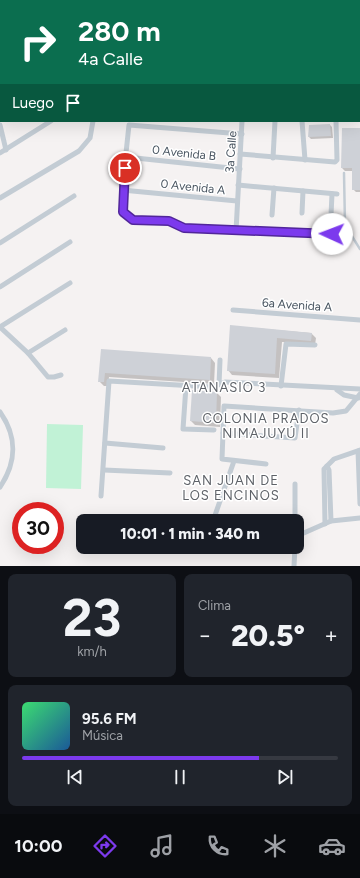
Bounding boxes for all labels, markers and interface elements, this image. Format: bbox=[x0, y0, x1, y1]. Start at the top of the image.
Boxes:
text: 280 m bbox=[78, 14, 161, 48]
icon: right bbox=[12, 16, 64, 68]
text: 4a Calle bbox=[78, 48, 143, 70]
icon: arrive bbox=[62, 92, 84, 114]
text: Luego bbox=[12, 94, 54, 112]
street label: 3a Calle bbox=[223, 130, 239, 174]
street label: 0 Avenida B bbox=[151, 143, 217, 163]
pin bbox=[108, 151, 142, 185]
icon: arrive bbox=[114, 157, 136, 179]
street label: 0 Avenida A bbox=[160, 177, 226, 197]
position arrow bbox=[311, 213, 353, 255]
street label: 6a Avenida A bbox=[261, 296, 333, 314]
district label: ATANASIO 3 bbox=[182, 380, 266, 395]
district label: COLONIA PRADOS NIMAJUYÚ II bbox=[202, 411, 330, 441]
district label: SAN JUAN DE LOS ENCINOS bbox=[182, 473, 280, 503]
speed limit sign: 30 bbox=[12, 502, 64, 554]
text: 10:01 · 1 min · 340 m bbox=[120, 525, 260, 543]
text: 23 bbox=[62, 587, 122, 649]
text: Clima bbox=[198, 598, 231, 613]
text: 20.5° bbox=[231, 617, 305, 654]
text: − bbox=[198, 622, 212, 649]
text: + bbox=[324, 622, 338, 649]
text: km/h bbox=[77, 644, 107, 659]
text: 95.6 FM bbox=[82, 710, 137, 728]
text: Música bbox=[82, 728, 123, 743]
icon: previous bbox=[64, 766, 86, 788]
icon: pause bbox=[169, 766, 191, 788]
icon: next bbox=[274, 766, 296, 788]
icon: directions bbox=[91, 832, 119, 860]
icon: music bbox=[148, 832, 176, 860]
icon: phone bbox=[204, 832, 232, 860]
icon: climate bbox=[261, 832, 289, 860]
icon: car bbox=[318, 832, 346, 860]
text: 10:00 bbox=[14, 835, 62, 857]

